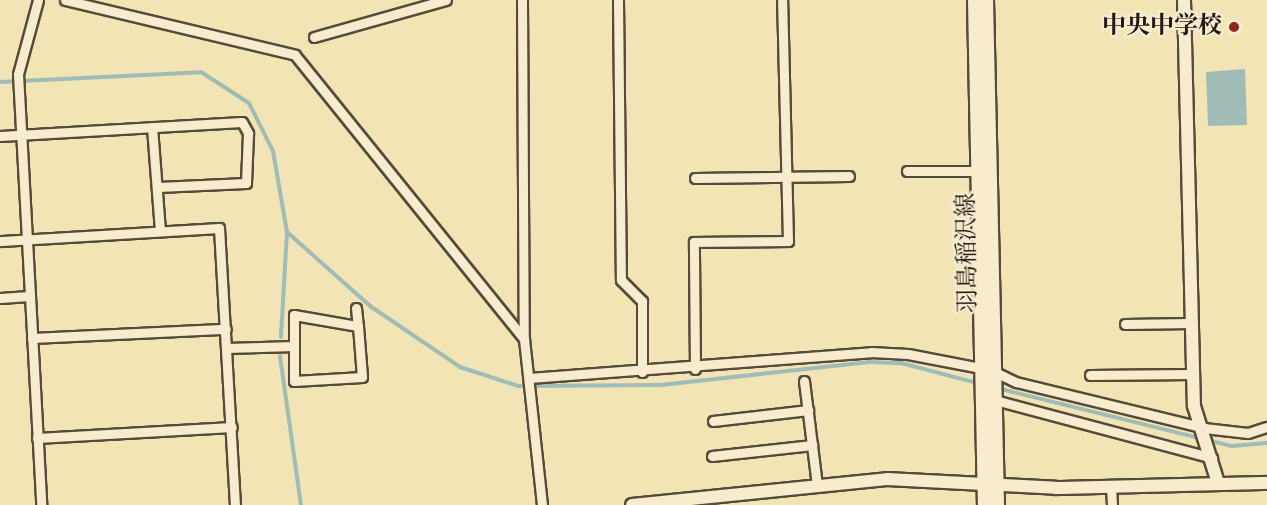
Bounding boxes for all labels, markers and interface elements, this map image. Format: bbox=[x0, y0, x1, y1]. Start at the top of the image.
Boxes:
place label: 中央中学校 bbox=[1102, 13, 1222, 41]
marker: 中央中学校 bbox=[1227, 20, 1241, 34]
street label: 羽島稲沢線 bbox=[953, 193, 983, 313]

